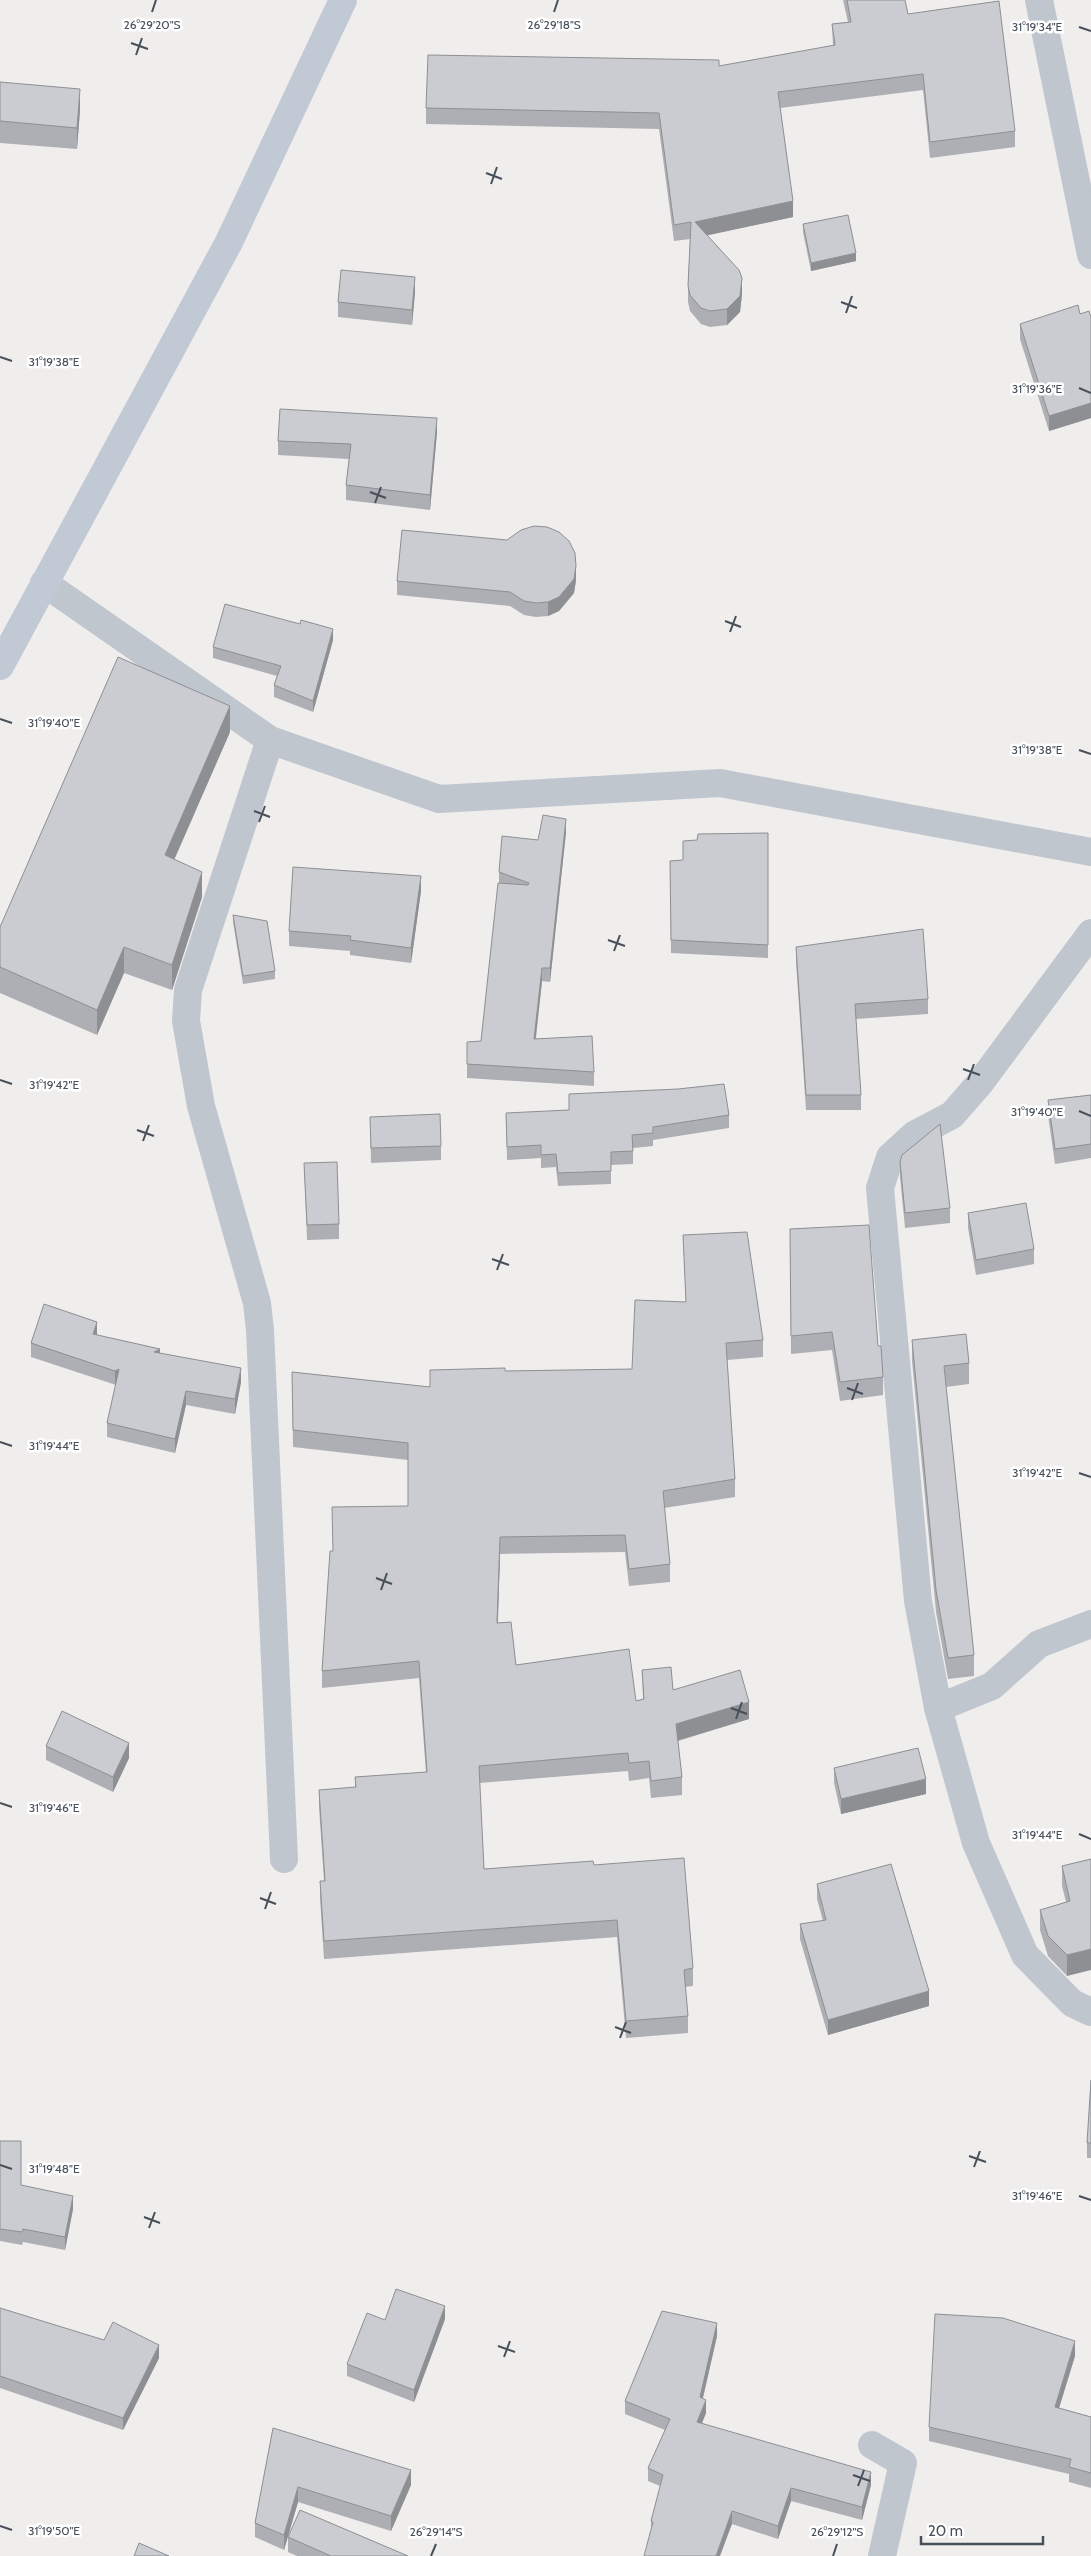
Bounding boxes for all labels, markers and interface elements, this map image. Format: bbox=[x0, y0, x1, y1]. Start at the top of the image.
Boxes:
text: 26°29'20"S bbox=[123, 17, 181, 32]
text: 26°29'18"S bbox=[527, 17, 581, 32]
text: 31°19'34"E bbox=[1012, 19, 1063, 34]
text: 31°19'38"E bbox=[29, 354, 80, 369]
text: 31°19'36"E bbox=[1012, 381, 1063, 396]
text: 31°19'40"E bbox=[28, 715, 80, 730]
text: 31°19'38"E bbox=[1012, 742, 1063, 757]
text: 31°19'42"E bbox=[29, 1077, 79, 1092]
text: 31°19'40"E bbox=[1011, 1104, 1063, 1119]
text: 31°19'44"E bbox=[29, 1438, 80, 1453]
text: 31°19'42"E bbox=[1012, 1465, 1062, 1480]
text: 31°19'46"E bbox=[29, 1800, 80, 1815]
text: 31°19'44"E bbox=[1012, 1827, 1063, 1842]
text: 31°19'48"E bbox=[28, 2161, 80, 2176]
text: 31°19'46"E bbox=[1012, 2188, 1063, 2203]
scale bar bbox=[921, 2514, 1044, 2546]
text: 20 m bbox=[928, 2522, 963, 2540]
text: 31°19'50"E bbox=[28, 2523, 80, 2538]
text: 26°29'14"S bbox=[409, 2524, 463, 2539]
text: 26°29'12"S bbox=[811, 2524, 863, 2539]

